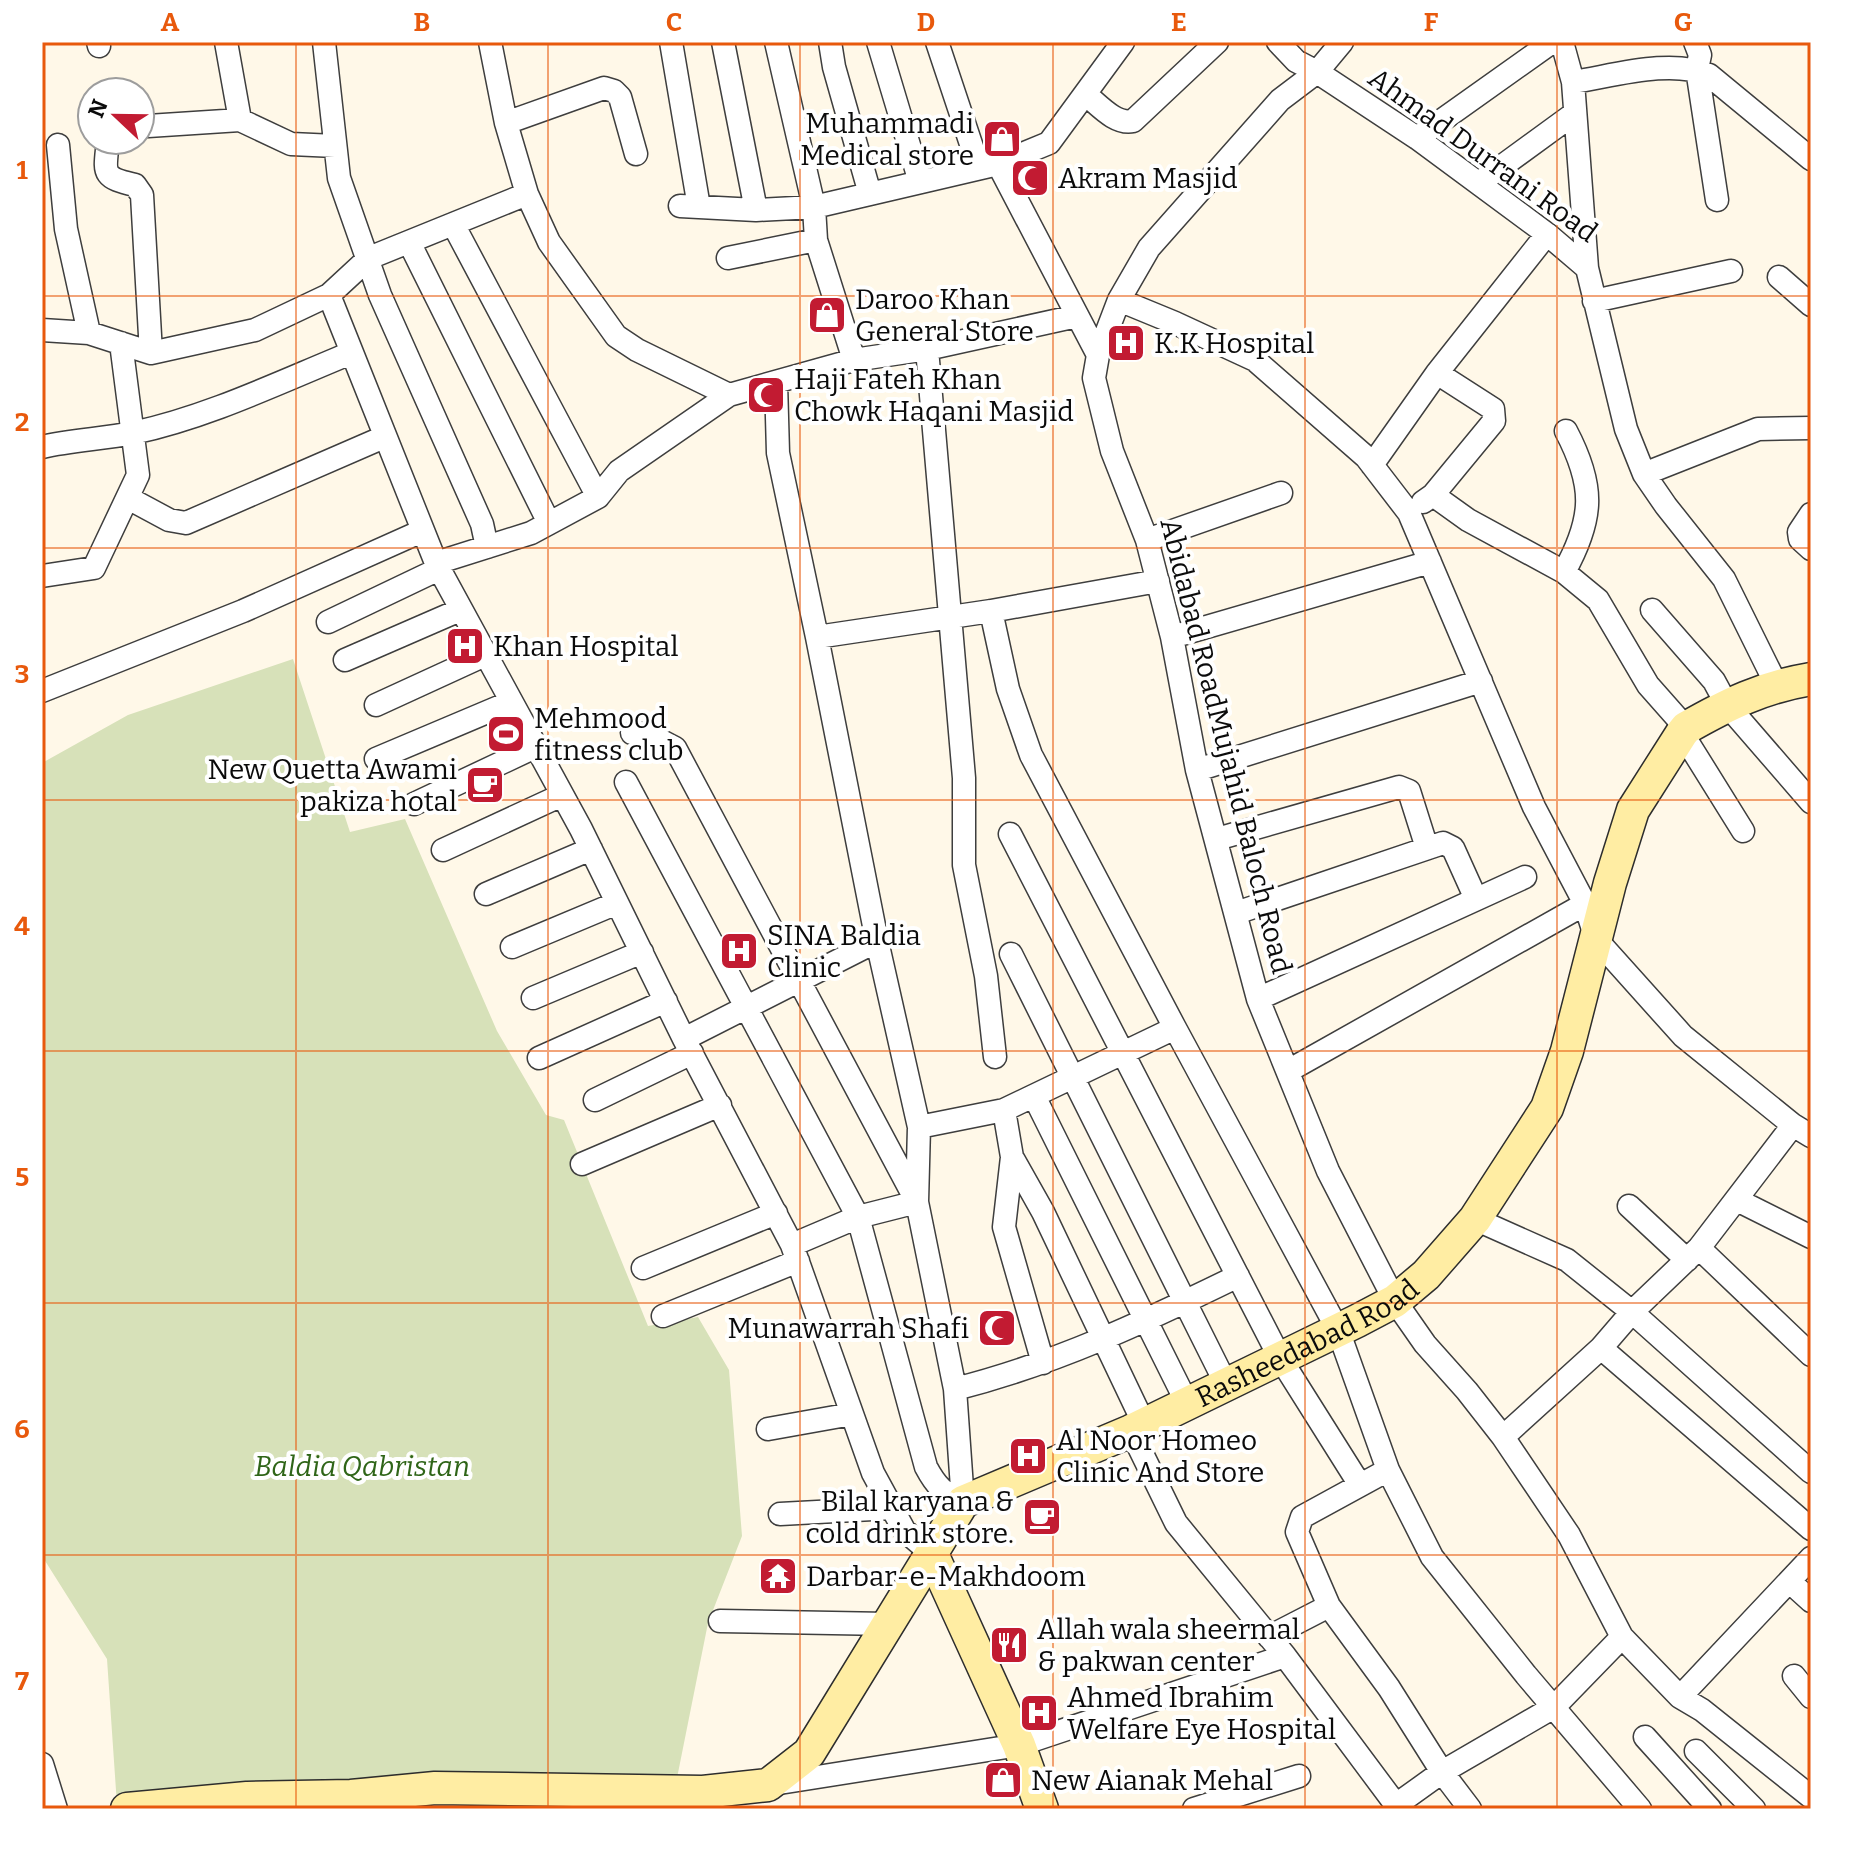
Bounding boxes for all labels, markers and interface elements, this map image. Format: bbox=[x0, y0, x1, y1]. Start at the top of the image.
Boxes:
text: A bbox=[161, 7, 180, 38]
text: B bbox=[414, 7, 430, 38]
text: C bbox=[666, 7, 682, 38]
text: D bbox=[917, 7, 935, 38]
text: E bbox=[1171, 7, 1187, 38]
text: F bbox=[1424, 7, 1439, 38]
text: G bbox=[1674, 7, 1693, 38]
street label: Ahmad Durrani Road bbox=[1362, 61, 1604, 249]
north arrow bbox=[76, 76, 156, 156]
text: N bbox=[82, 96, 114, 122]
place label: Muhammadi Medical store bbox=[800, 107, 974, 172]
shop icon: Muhammadi Medical store bbox=[981, 118, 1023, 160]
text: 1 bbox=[16, 155, 28, 186]
mosque icon: Akram Masjid bbox=[1009, 157, 1051, 199]
place label: Akram Masjid bbox=[1058, 162, 1238, 195]
place label: Daroo Khan General Store bbox=[855, 283, 1034, 348]
shop icon: Daroo Khan General Store bbox=[806, 294, 848, 336]
hospital icon: K.K Hospital bbox=[1105, 322, 1147, 364]
place label: K.K Hospital bbox=[1154, 327, 1314, 360]
place label: Haji Fateh Khan Chowk Haqani Masjid bbox=[794, 363, 1074, 428]
mosque icon: Haji Fateh Khan Chowk Haqani Masjid bbox=[745, 374, 787, 416]
text: 2 bbox=[15, 407, 29, 438]
street label: Abidabad RoadMujahid Baloch Road bbox=[1153, 515, 1299, 977]
hospital icon: Khan Hospital bbox=[444, 625, 486, 667]
place label: Khan Hospital bbox=[493, 630, 678, 663]
text: 3 bbox=[15, 659, 29, 690]
place label: Mehmood fitness club bbox=[534, 702, 683, 767]
sports icon: Mehmood fitness club bbox=[485, 713, 527, 755]
place label: New Quetta Awami pakiza hotal bbox=[207, 753, 457, 818]
cafe icon: New Quetta Awami pakiza hotal bbox=[464, 764, 506, 806]
text: 4 bbox=[14, 911, 30, 942]
place label: SINA Baldia Clinic bbox=[767, 919, 921, 984]
hospital icon: SINA Baldia Clinic bbox=[718, 930, 760, 972]
text: 5 bbox=[15, 1162, 29, 1193]
street label: Rasheedabad Road bbox=[1190, 1272, 1425, 1414]
mosque icon: Munawarrah Shafi bbox=[976, 1307, 1018, 1349]
place label: Munawarrah Shafi bbox=[727, 1312, 969, 1345]
text: 6 bbox=[14, 1414, 30, 1445]
place label: Al Noor Homeo Clinic And Store bbox=[1056, 1424, 1264, 1489]
hospital icon: Al Noor Homeo Clinic And Store bbox=[1007, 1435, 1049, 1477]
park label: Baldia Qabristan bbox=[254, 1450, 470, 1483]
place label: Bilal karyana & cold drink store. bbox=[805, 1485, 1014, 1550]
cafe icon: Bilal karyana & cold drink store. bbox=[1021, 1496, 1063, 1538]
temple icon: Darbar-e-Makhdoom bbox=[757, 1555, 799, 1597]
place label: Darbar-e-Makhdoom bbox=[806, 1560, 1086, 1593]
place label: Allah wala sheermal & pakwan center bbox=[1037, 1613, 1300, 1678]
restaurant icon: Allah wala sheermal & pakwan center bbox=[988, 1624, 1030, 1666]
text: 7 bbox=[15, 1666, 29, 1697]
place label: Ahmed Ibrahim Welfare Eye Hospital bbox=[1067, 1681, 1336, 1746]
hospital icon: Ahmed Ibrahim Welfare Eye Hospital bbox=[1018, 1692, 1060, 1734]
shop icon: New Aianak Mehal bbox=[982, 1759, 1024, 1801]
place label: New Aianak Mehal bbox=[1031, 1764, 1273, 1797]

